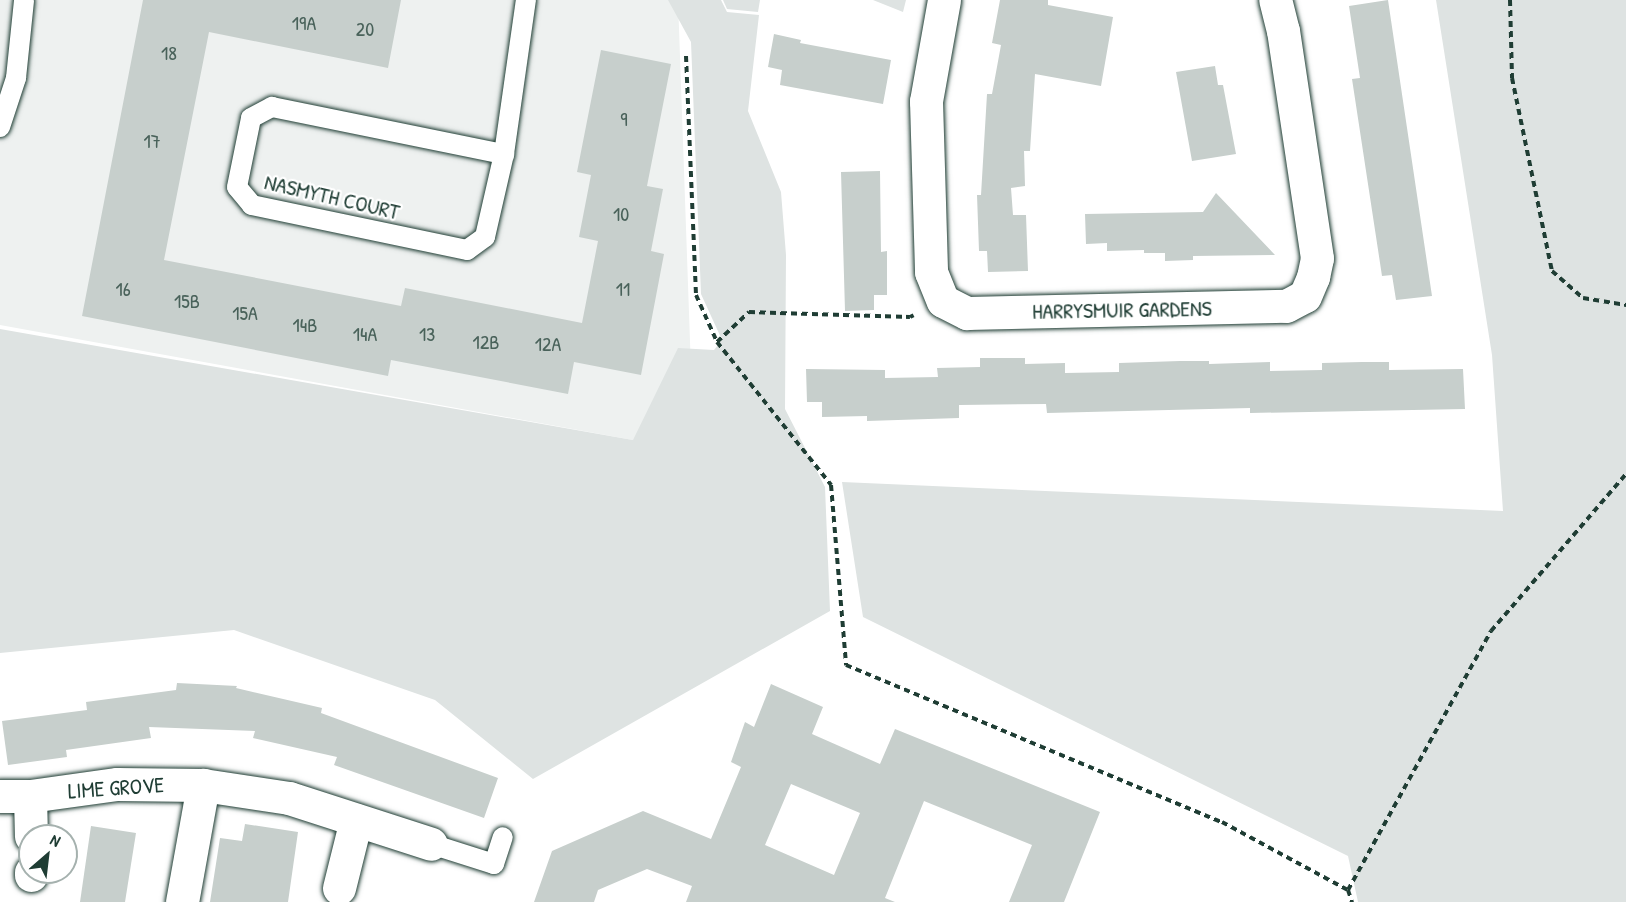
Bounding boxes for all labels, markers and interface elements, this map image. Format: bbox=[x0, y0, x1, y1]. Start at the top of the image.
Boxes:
house number: 19A bbox=[292, 10, 316, 34]
house number: 20 bbox=[356, 16, 374, 40]
house number: 18 bbox=[161, 40, 177, 64]
house number: 9 bbox=[620, 106, 628, 130]
house number: 17 bbox=[143, 128, 161, 152]
street label: NASMYTH COURT bbox=[262, 169, 402, 225]
house number: 10 bbox=[613, 201, 629, 225]
house number: 16 bbox=[115, 276, 131, 300]
house number: 11 bbox=[616, 276, 630, 300]
house number: 15B bbox=[174, 288, 200, 312]
street label: HARRYSMUIR GARDENS bbox=[1032, 295, 1212, 325]
house number: 15A bbox=[232, 300, 258, 324]
house number: 14B bbox=[293, 312, 317, 336]
house number: 14A bbox=[353, 321, 377, 345]
house number: 13 bbox=[419, 321, 435, 345]
house number: 12B bbox=[473, 329, 499, 353]
house number: 12A bbox=[535, 331, 561, 355]
street label: LIME GROVE bbox=[67, 771, 165, 805]
north arrow bbox=[18, 824, 78, 884]
text: N bbox=[47, 828, 64, 852]

